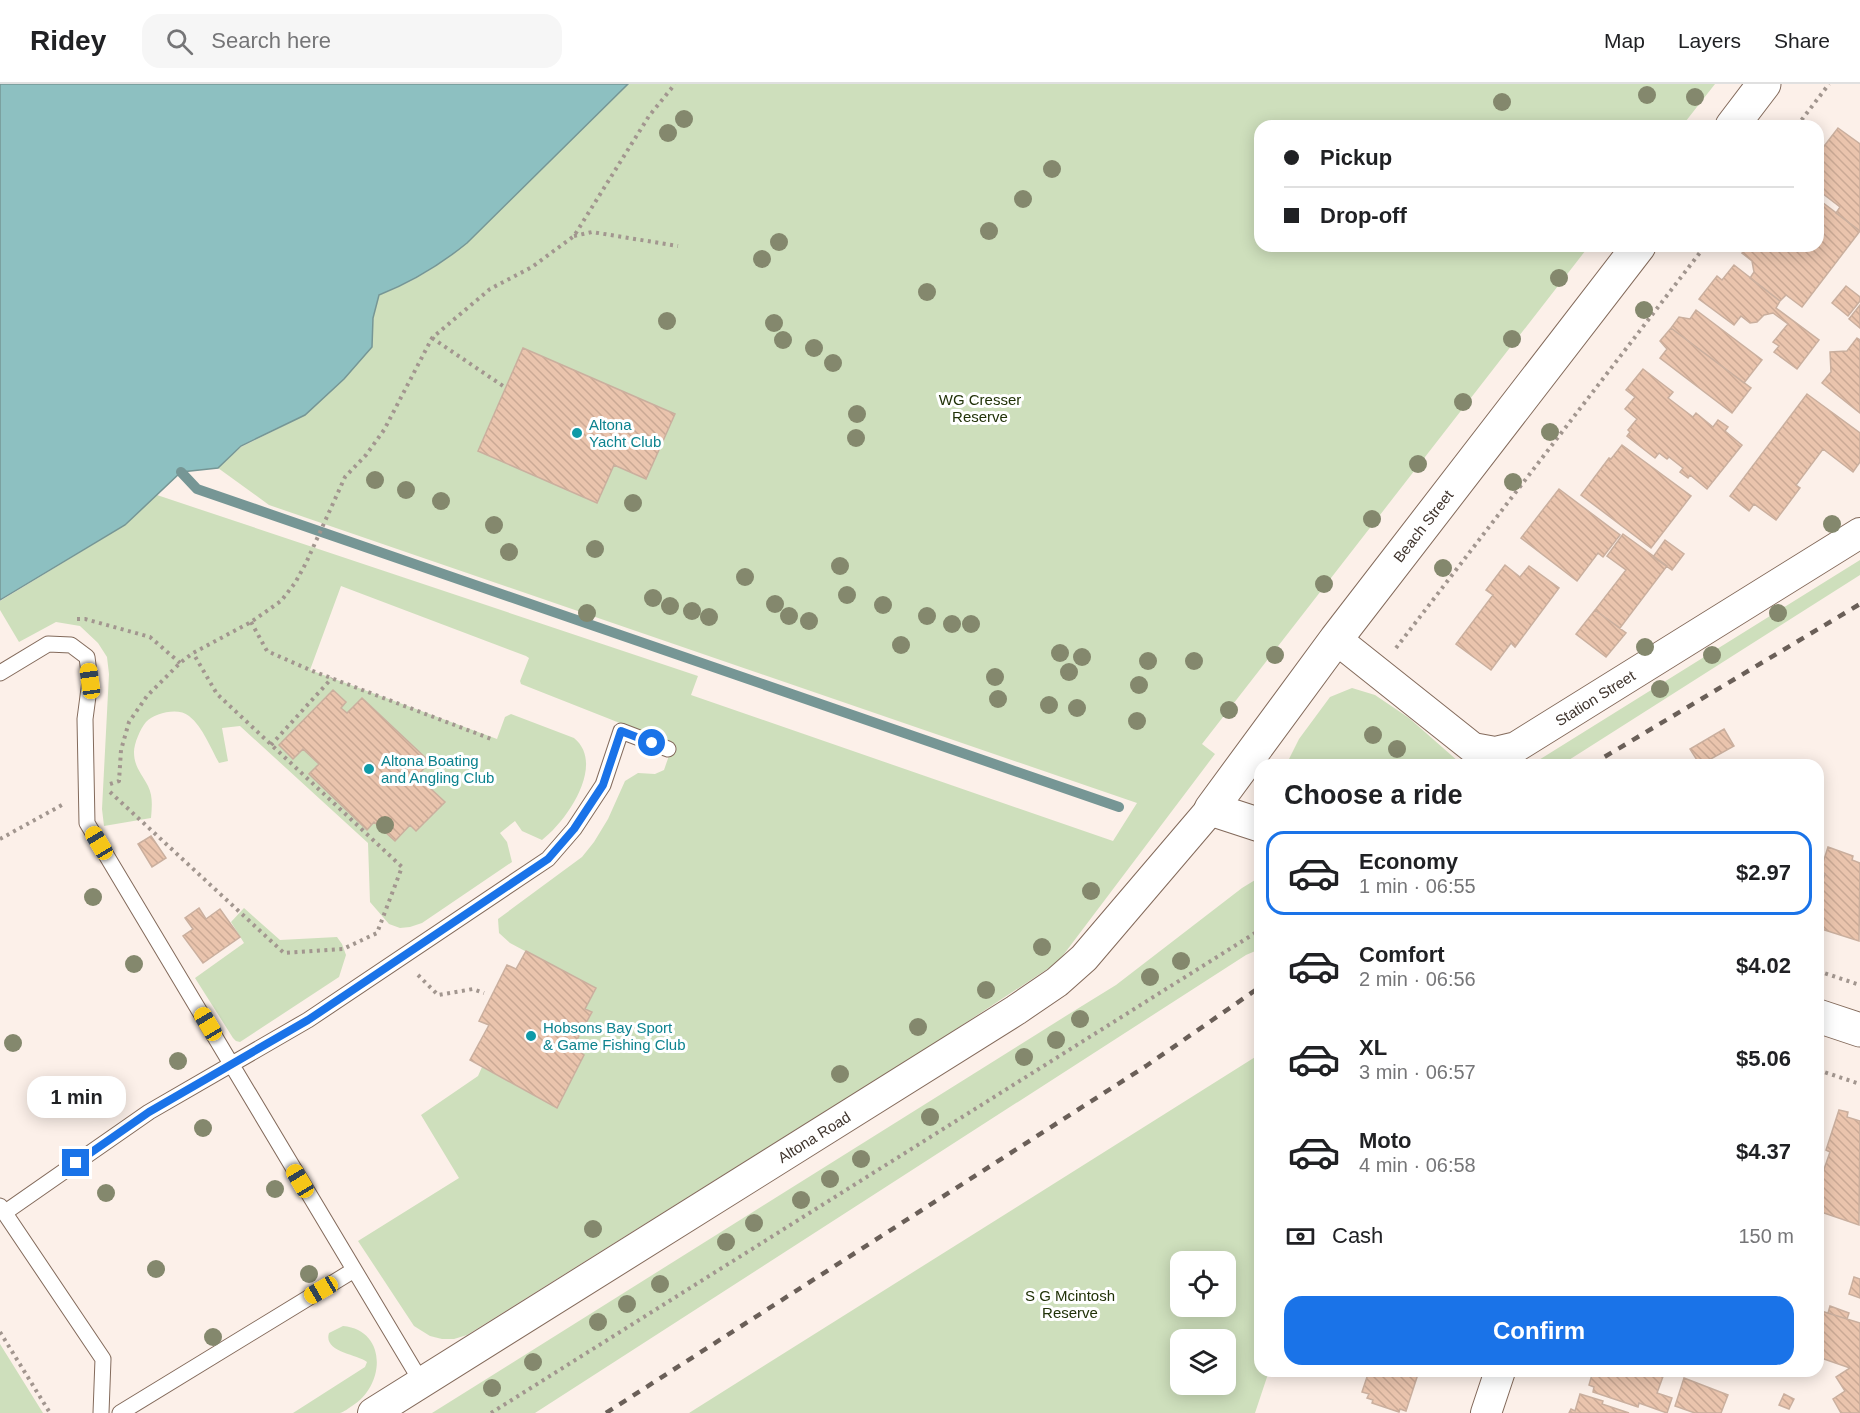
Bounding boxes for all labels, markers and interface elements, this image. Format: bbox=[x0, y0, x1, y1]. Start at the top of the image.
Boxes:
search box bbox=[142, 14, 562, 68]
text: Ridey bbox=[30, 25, 106, 56]
icon: search bbox=[163, 25, 196, 58]
text: Search here bbox=[211, 28, 331, 53]
text: Map bbox=[1604, 29, 1645, 52]
text: Layers bbox=[1678, 29, 1741, 52]
text: Share bbox=[1774, 29, 1830, 52]
text: Pickup bbox=[1320, 145, 1392, 170]
text: Drop-off bbox=[1320, 203, 1407, 228]
park label: WG Cresser Reserve bbox=[939, 391, 1021, 425]
place label: Altona Yacht Club bbox=[589, 416, 661, 450]
marker: Altona Yacht Club bbox=[570, 426, 584, 440]
street label: Beach Street bbox=[1390, 486, 1457, 565]
car bbox=[79, 662, 101, 700]
street label: Station Street bbox=[1552, 666, 1639, 729]
route start bbox=[638, 729, 665, 756]
place label: Altona Boating and Angling Club bbox=[381, 752, 494, 786]
marker: Altona Boating and Angling Club bbox=[362, 762, 376, 776]
text: Choose a ride bbox=[1284, 780, 1463, 810]
car bbox=[82, 823, 116, 863]
icon: car bbox=[1287, 846, 1341, 900]
text: Economy bbox=[1359, 849, 1458, 874]
text: $2.97 bbox=[1736, 860, 1791, 885]
text: 1 min · 06:55 bbox=[1359, 875, 1476, 897]
icon: car bbox=[1287, 939, 1341, 993]
text: Comfort bbox=[1359, 942, 1445, 967]
text: $4.02 bbox=[1736, 953, 1791, 978]
text: 2 min · 06:56 bbox=[1359, 968, 1476, 990]
car bbox=[191, 1004, 225, 1044]
place label: Hobsons Bay Sport & Game Fishing Club bbox=[543, 1019, 686, 1053]
marker: Hobsons Bay Sport & Game Fishing Club bbox=[524, 1029, 538, 1043]
icon: car bbox=[1287, 1032, 1341, 1086]
text: XL bbox=[1359, 1035, 1387, 1060]
text: $5.06 bbox=[1736, 1046, 1791, 1071]
text: 3 min · 06:57 bbox=[1359, 1061, 1476, 1083]
callout: 1 min bbox=[26, 1076, 125, 1118]
text: 1 min bbox=[50, 1086, 103, 1108]
street label: Altona Road bbox=[774, 1108, 854, 1166]
icon: car bbox=[1287, 1125, 1341, 1179]
text: Moto bbox=[1359, 1128, 1412, 1153]
text: $4.37 bbox=[1736, 1139, 1791, 1164]
route end bbox=[62, 1149, 89, 1176]
text: 4 min · 06:58 bbox=[1359, 1154, 1476, 1176]
car bbox=[283, 1161, 317, 1201]
icon: cash bbox=[1284, 1220, 1317, 1253]
text: Cash bbox=[1332, 1223, 1383, 1248]
text: 150 m bbox=[1738, 1225, 1794, 1247]
map controls bbox=[1170, 1251, 1236, 1395]
button: locate bbox=[1170, 1251, 1236, 1317]
car bbox=[301, 1273, 341, 1307]
park label: S G Mcintosh Reserve bbox=[1025, 1287, 1115, 1321]
button: Confirm bbox=[1284, 1296, 1794, 1365]
button: layers bbox=[1170, 1329, 1236, 1395]

